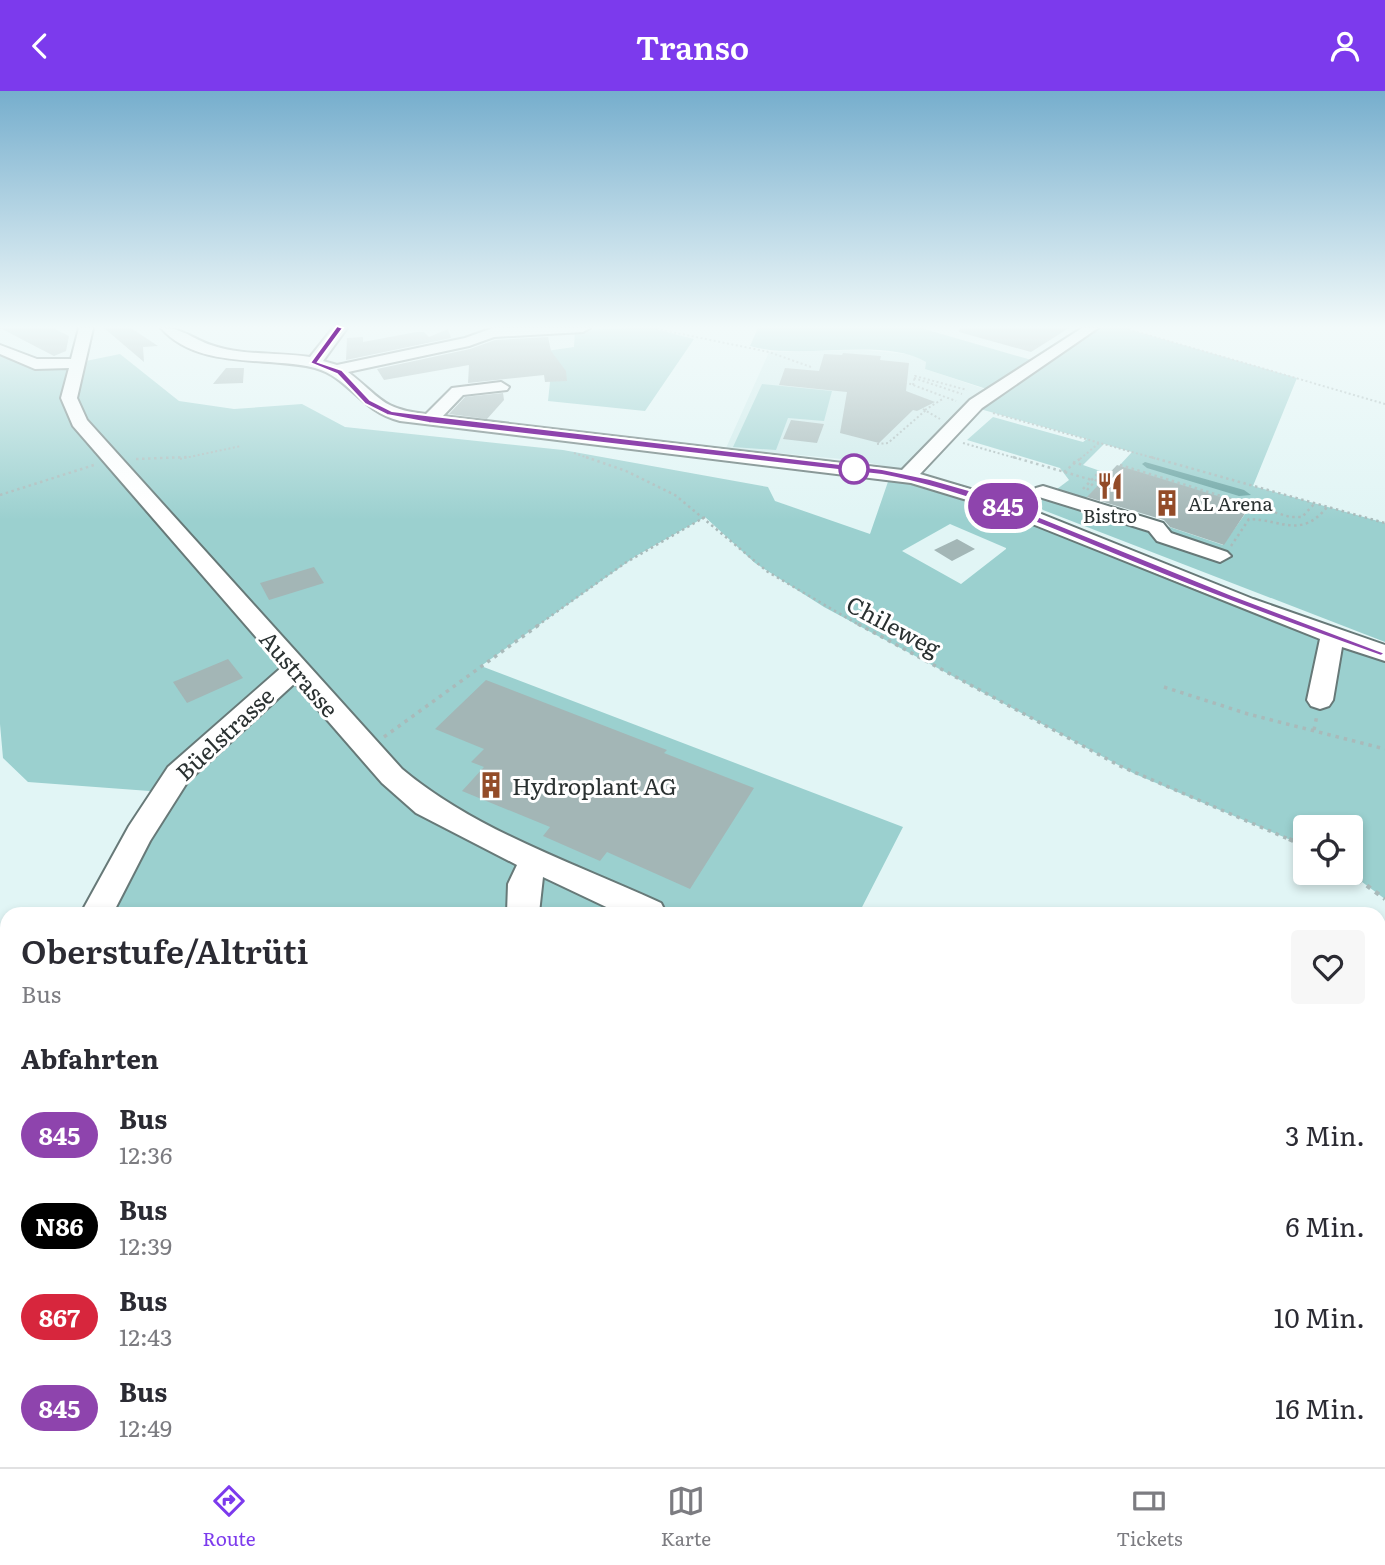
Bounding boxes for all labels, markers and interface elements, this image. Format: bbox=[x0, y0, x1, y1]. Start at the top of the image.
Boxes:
text: Transo bbox=[636, 22, 749, 70]
icon: back bbox=[21, 27, 59, 65]
icon: person bbox=[1326, 27, 1364, 65]
unlabelled marker bbox=[839, 454, 869, 484]
restaurant icon: Bistro bbox=[1095, 471, 1125, 501]
line badge: 845 bbox=[963, 483, 1043, 529]
text: 845 bbox=[982, 488, 1024, 523]
building icon: AL Arena bbox=[1152, 488, 1182, 518]
place label: AL Arena bbox=[1188, 489, 1273, 517]
place label: Bistro bbox=[1083, 501, 1137, 529]
street label: Chileweg bbox=[841, 586, 947, 664]
street label: Austrasse bbox=[253, 622, 347, 724]
street label: Büelstrasse bbox=[167, 678, 281, 788]
place label: Hydroplant AG bbox=[512, 768, 677, 802]
building icon: Hydroplant AG bbox=[476, 770, 506, 800]
map controls bbox=[1293, 815, 1363, 885]
button: locate bbox=[1293, 815, 1363, 885]
text: Oberstufe/Altrüti bbox=[21, 925, 308, 974]
button: heart bbox=[1291, 930, 1365, 1004]
text: Bus bbox=[21, 976, 61, 1010]
text: Abfahrten bbox=[21, 1038, 159, 1077]
text: Bus bbox=[119, 1098, 167, 1137]
text: 3 Min. bbox=[1285, 1115, 1365, 1154]
text: 845 bbox=[39, 1117, 80, 1152]
text: 12:36 bbox=[119, 1137, 172, 1171]
text: Bus bbox=[119, 1189, 167, 1228]
text: 6 Min. bbox=[1285, 1206, 1365, 1245]
text: N86 bbox=[35, 1208, 84, 1243]
text: 12:39 bbox=[119, 1228, 172, 1262]
text: Bus bbox=[119, 1280, 167, 1319]
text: 10 Min. bbox=[1274, 1297, 1365, 1336]
text: 867 bbox=[39, 1299, 80, 1334]
text: 12:43 bbox=[119, 1319, 172, 1353]
text: Bus bbox=[119, 1371, 167, 1410]
text: 16 Min. bbox=[1275, 1388, 1365, 1427]
text: 845 bbox=[39, 1390, 80, 1425]
text: 12:49 bbox=[119, 1410, 172, 1444]
tab: Route bbox=[202, 1482, 256, 1552]
tab: Karte bbox=[661, 1482, 711, 1552]
tab: Tickets bbox=[1116, 1482, 1182, 1552]

